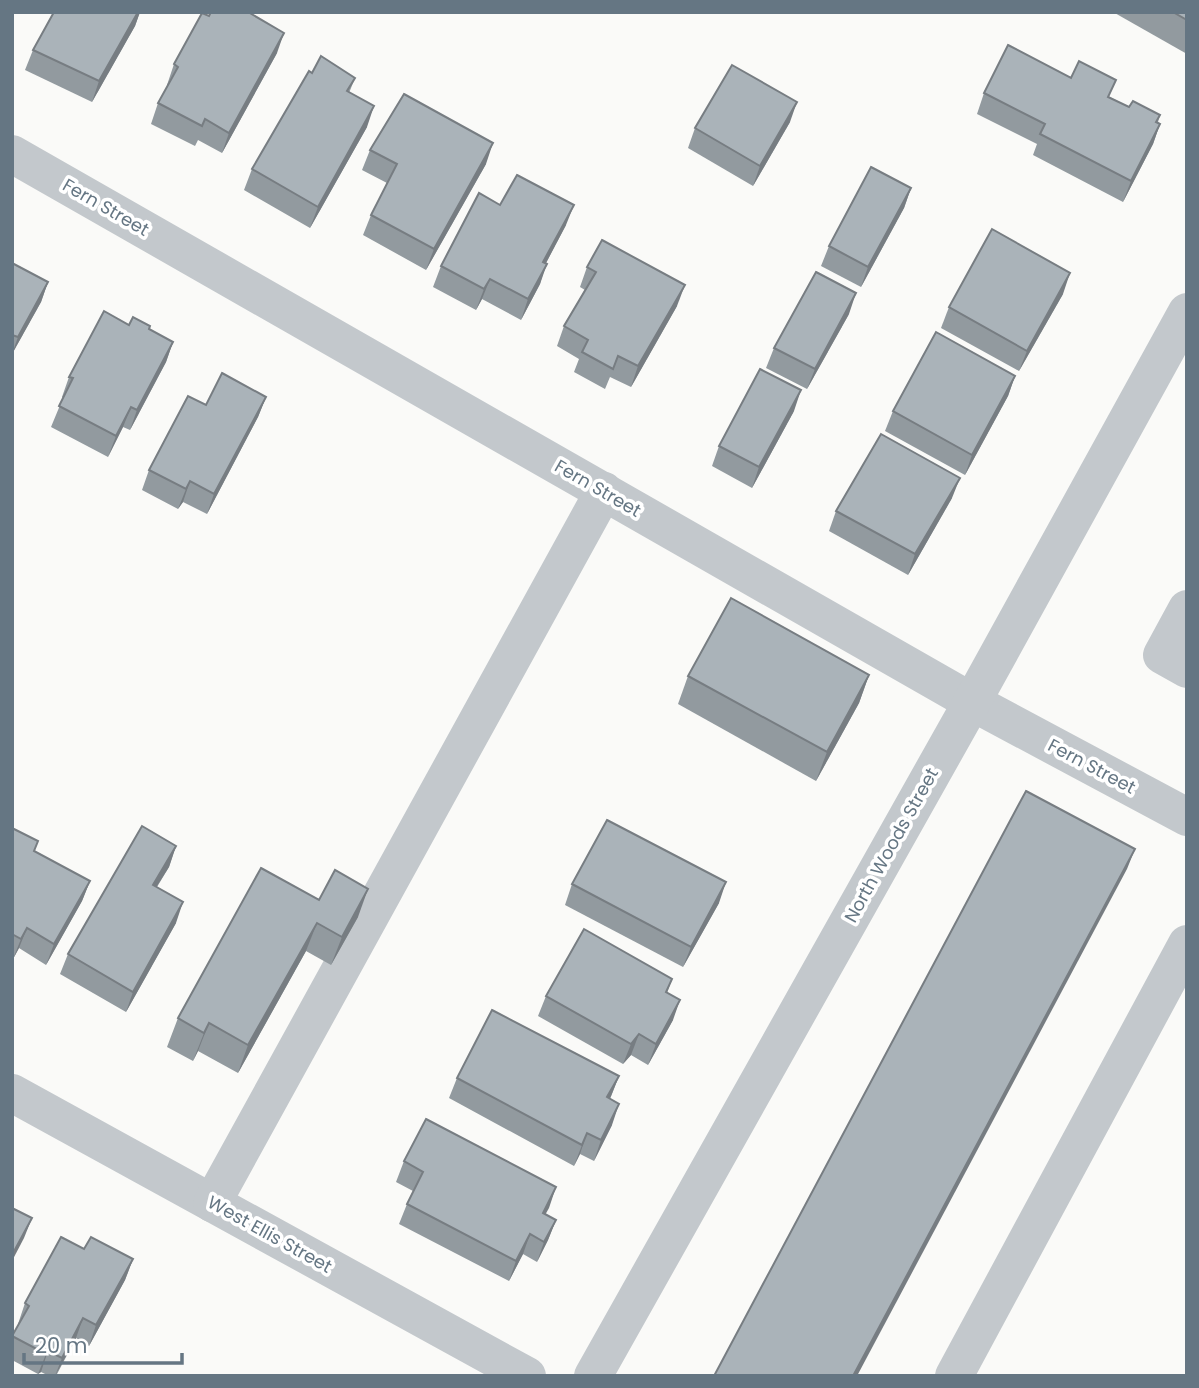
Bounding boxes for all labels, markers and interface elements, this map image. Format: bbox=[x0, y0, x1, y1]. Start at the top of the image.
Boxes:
street label: Fern Street bbox=[58, 172, 154, 242]
street label: Fern Street bbox=[550, 453, 646, 523]
street label: Fern Street bbox=[1044, 732, 1140, 800]
street label: North Woods Street bbox=[838, 763, 944, 927]
street label: West Ellis Street bbox=[203, 1189, 337, 1279]
scale bar bbox=[24, 1322, 182, 1366]
text: 20 m bbox=[35, 1331, 88, 1360]

